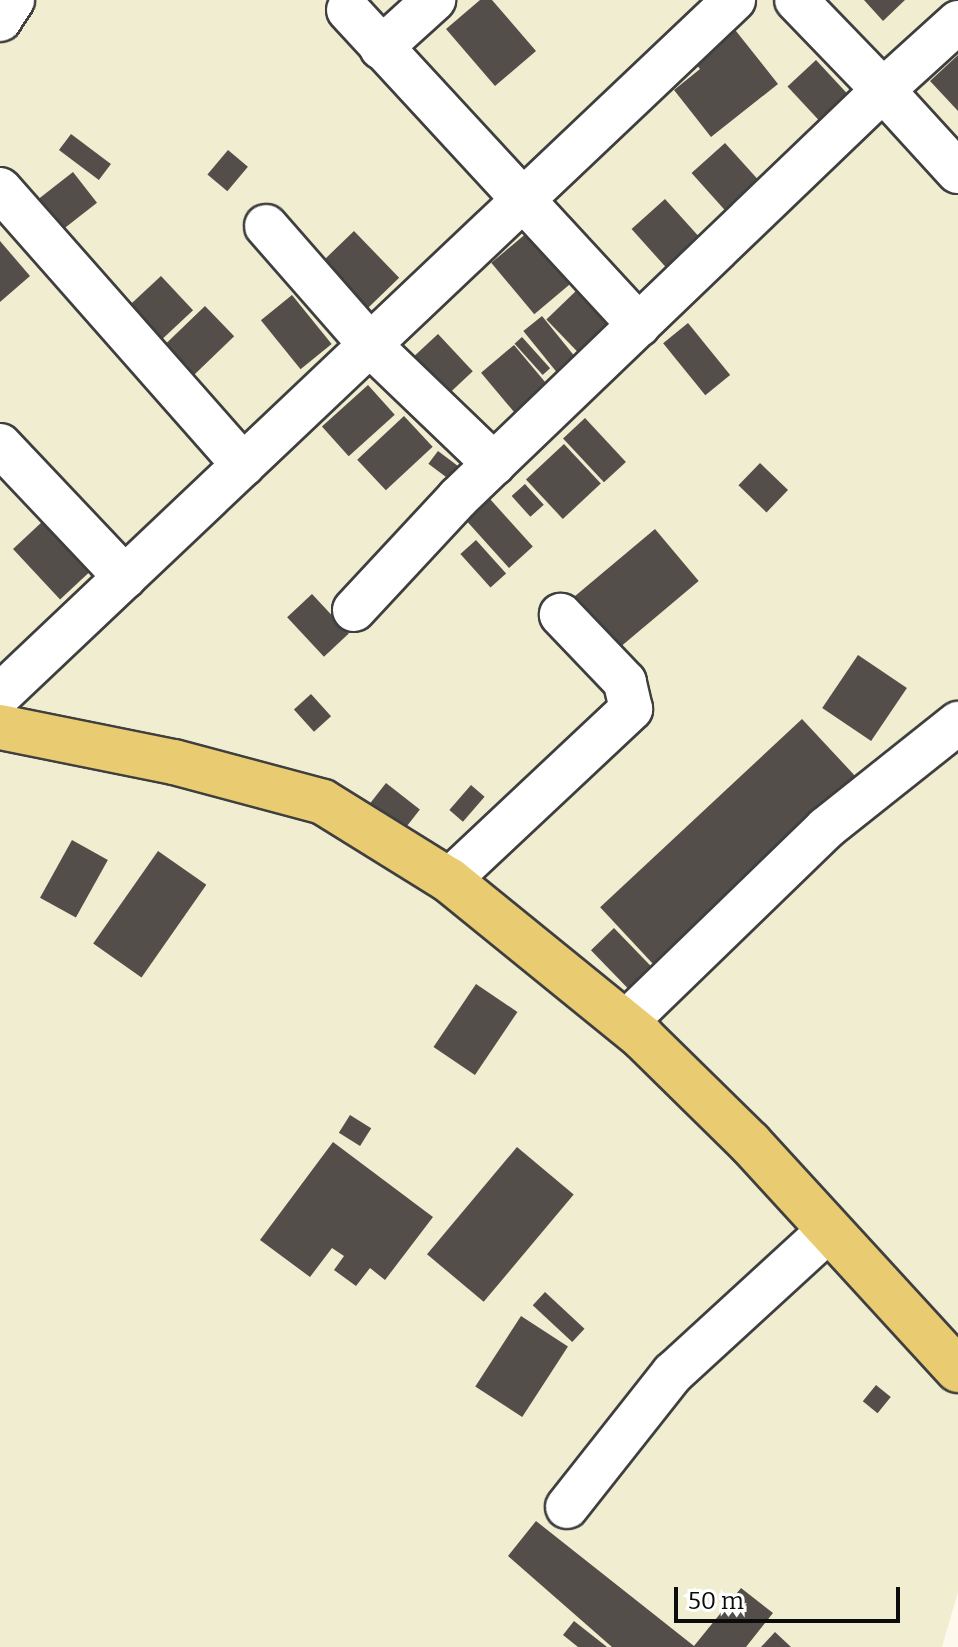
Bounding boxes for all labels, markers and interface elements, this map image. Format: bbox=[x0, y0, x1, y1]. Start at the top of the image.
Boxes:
scale bar bbox=[678, 1571, 904, 1621]
text: 50 m bbox=[688, 1587, 744, 1615]

